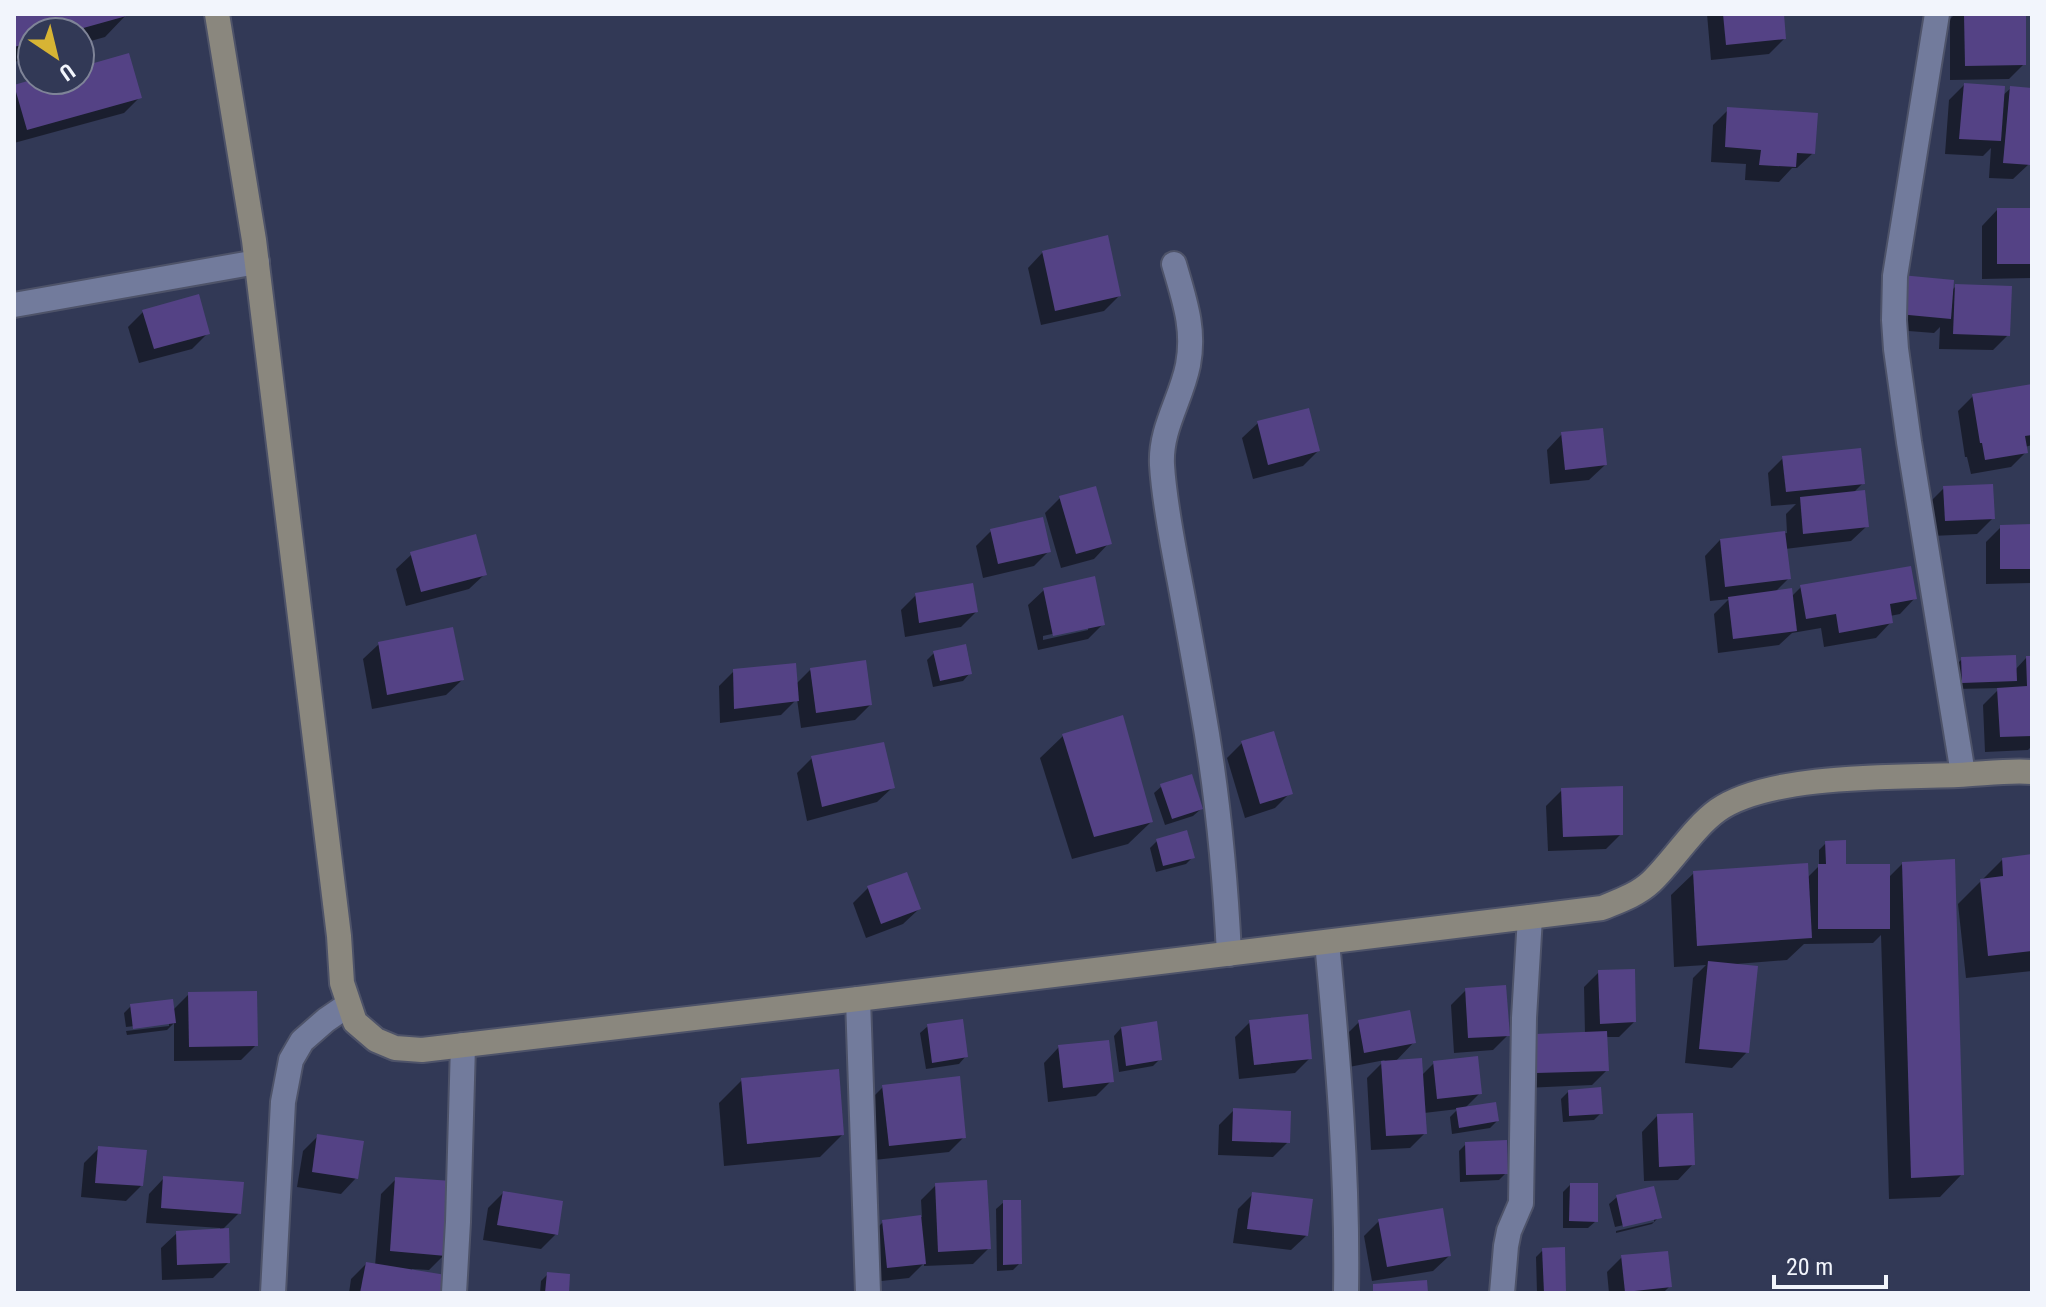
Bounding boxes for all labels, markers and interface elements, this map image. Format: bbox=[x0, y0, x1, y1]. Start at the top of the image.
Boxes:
north arrow bbox=[16, 16, 96, 96]
text: U bbox=[55, 58, 79, 86]
scale bar bbox=[1774, 1239, 1886, 1289]
text: 20 m bbox=[1786, 1253, 1833, 1281]

